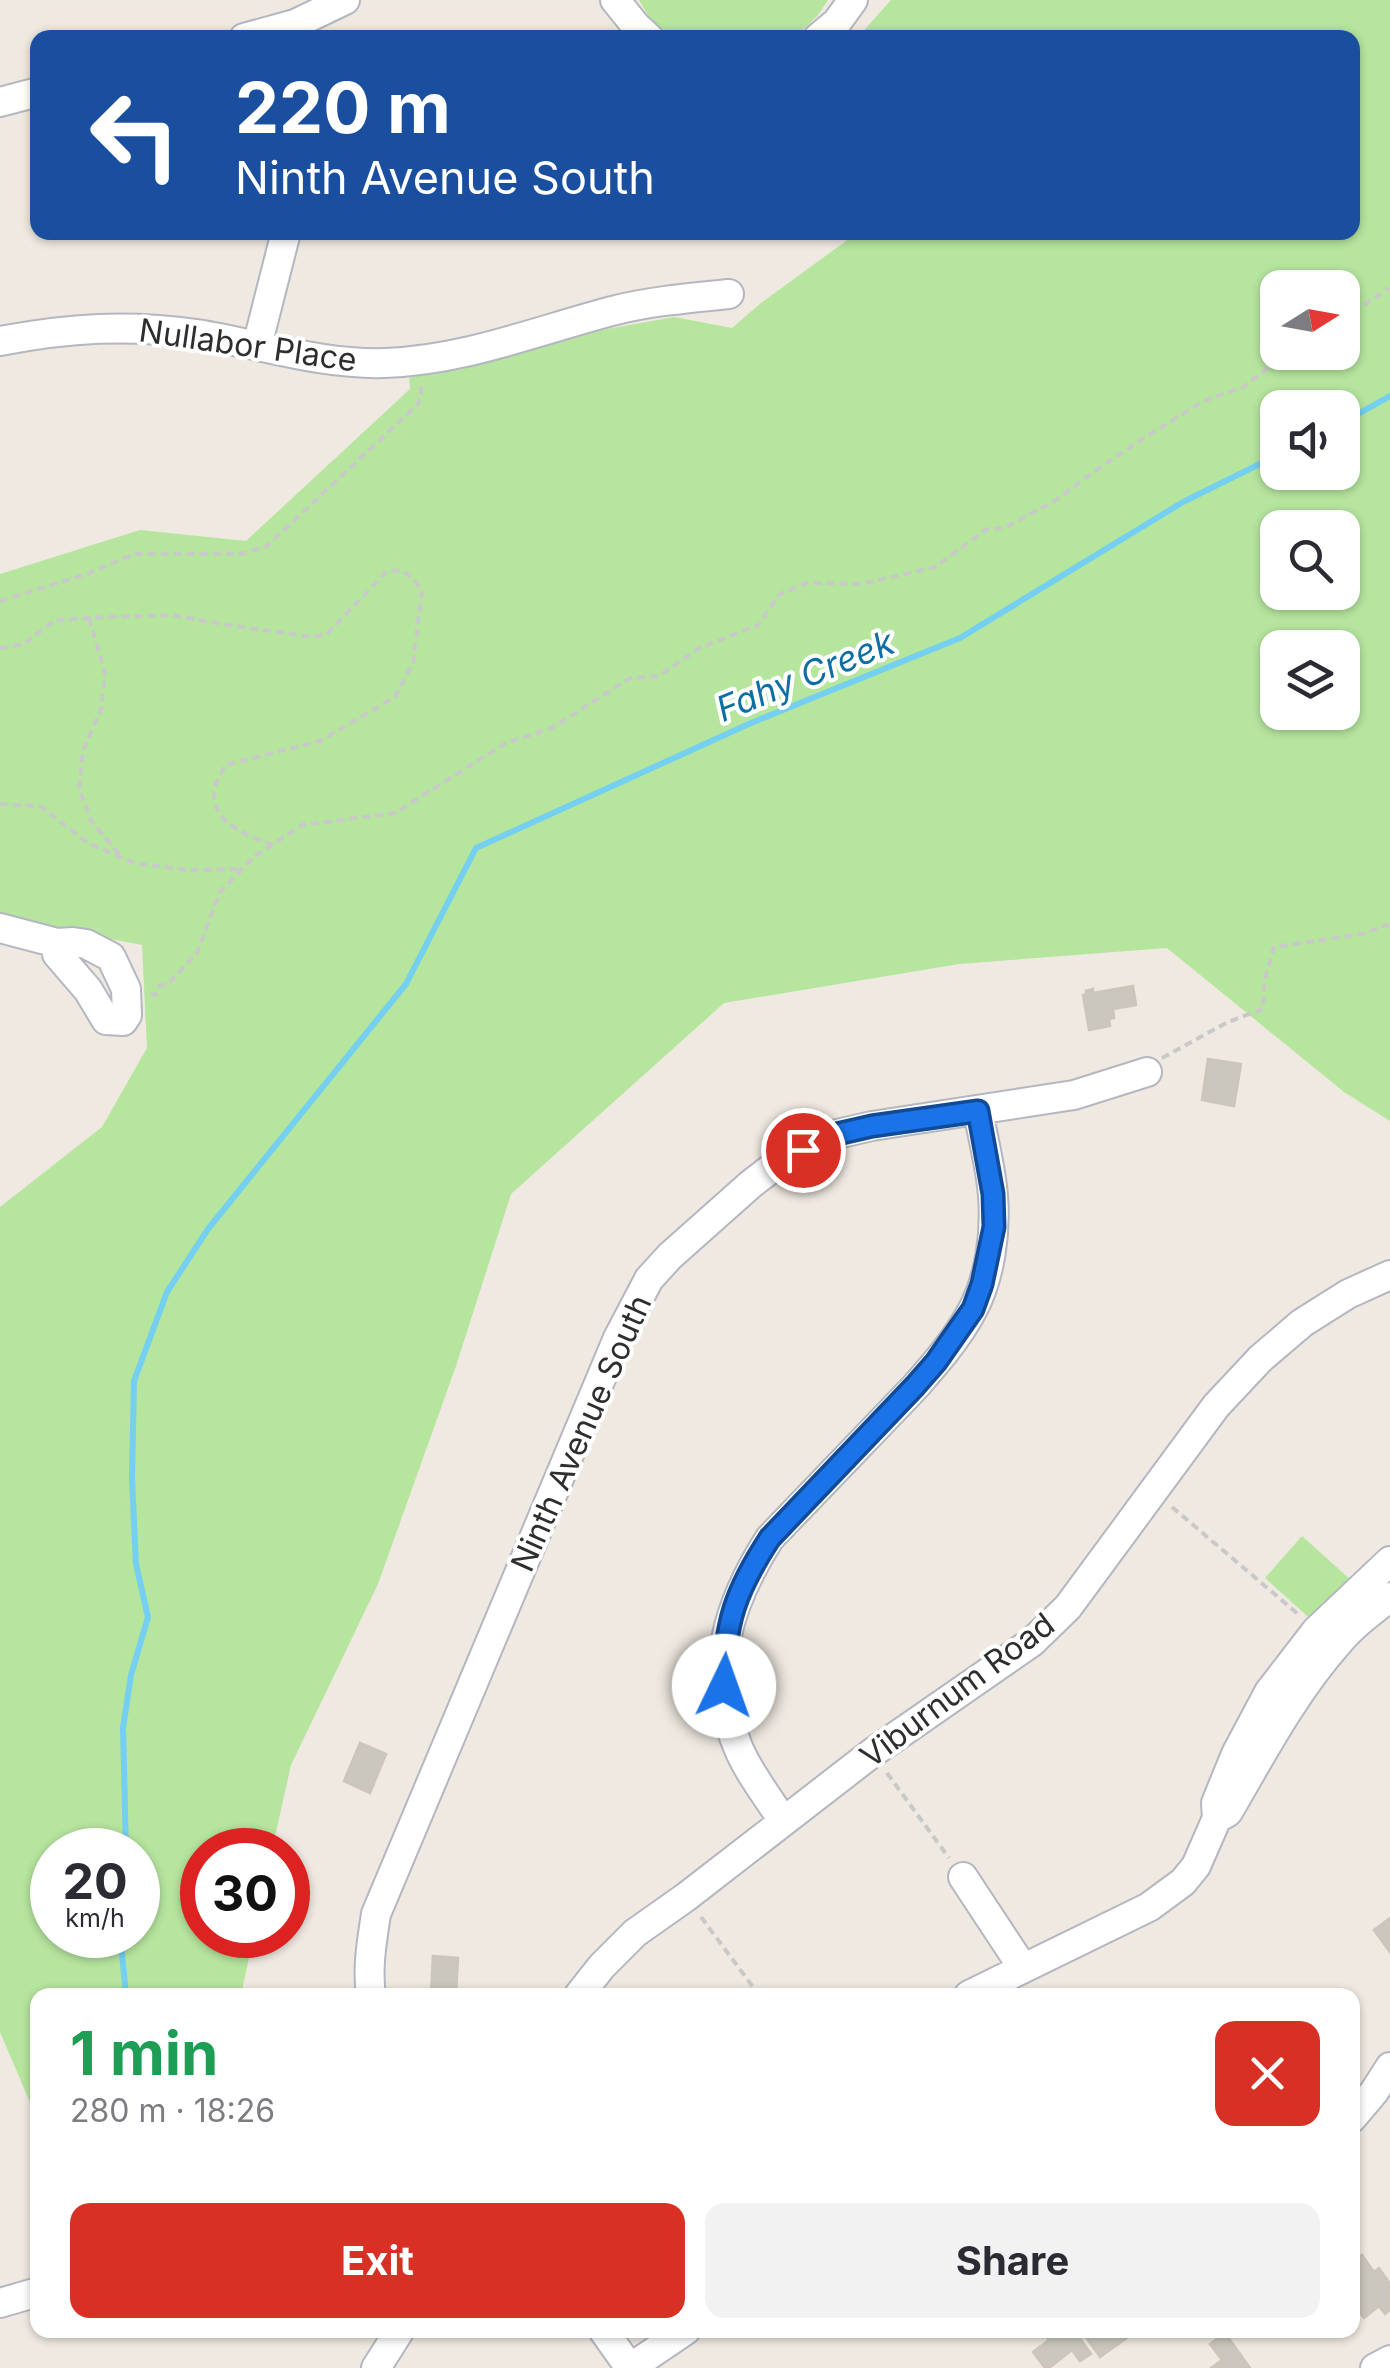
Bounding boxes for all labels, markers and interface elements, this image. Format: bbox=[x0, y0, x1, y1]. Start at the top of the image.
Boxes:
text: 220 m bbox=[235, 65, 451, 150]
icon: left bbox=[70, 70, 200, 200]
text: Ninth Avenue South bbox=[235, 150, 655, 205]
north arrow bbox=[1260, 270, 1360, 370]
map controls bbox=[1260, 270, 1360, 730]
street label: Nullabor Place bbox=[137, 310, 359, 380]
button: sound bbox=[1260, 390, 1360, 490]
button: search bbox=[1260, 510, 1360, 610]
water label: Fahy Creek bbox=[710, 620, 901, 730]
button: layers bbox=[1260, 630, 1360, 730]
pin bbox=[761, 1108, 846, 1193]
icon: arrive bbox=[776, 1123, 831, 1178]
street label: Ninth Avenue South bbox=[502, 1289, 660, 1577]
street label: Viburnum Road bbox=[852, 1604, 1062, 1776]
position arrow bbox=[672, 1634, 776, 1738]
speed limit sign: 30 bbox=[180, 1828, 310, 1958]
text: 20 bbox=[62, 1851, 128, 1911]
text: km/h bbox=[65, 1903, 125, 1933]
text: 1 min bbox=[70, 2017, 218, 2089]
button: close bbox=[1215, 2021, 1320, 2126]
text: 280 m · 18:26 bbox=[70, 2091, 275, 2130]
button: Exit bbox=[70, 2203, 685, 2318]
button: Share bbox=[705, 2203, 1320, 2318]

